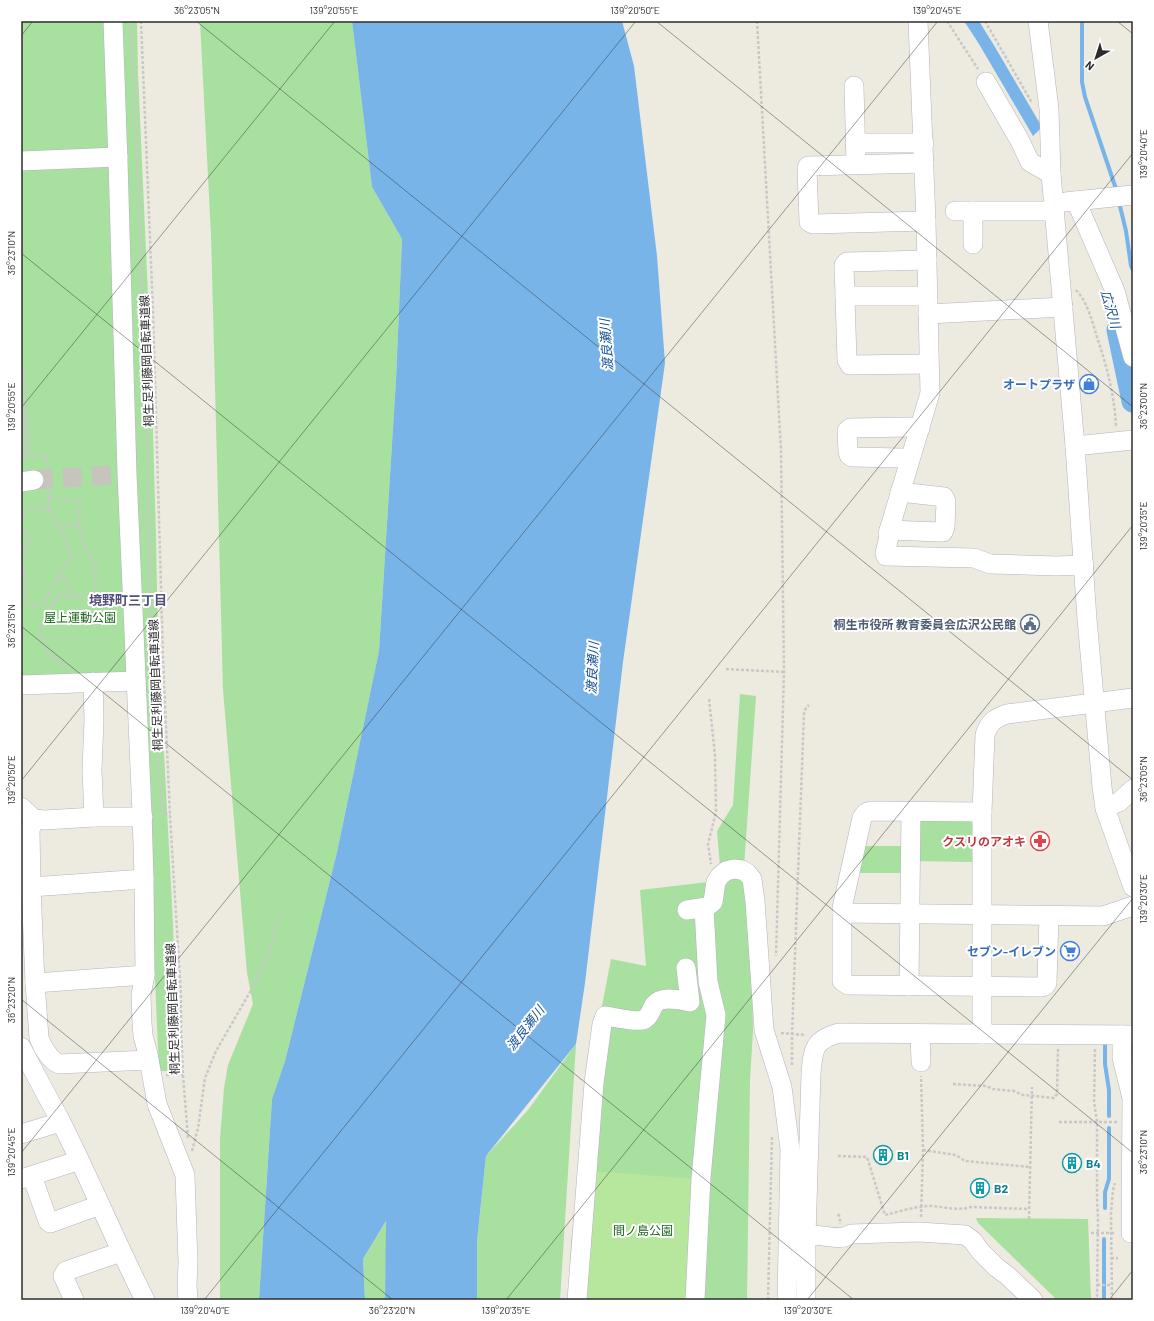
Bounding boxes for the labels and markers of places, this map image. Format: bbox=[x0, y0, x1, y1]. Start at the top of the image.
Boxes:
shop icon: オートプラザ bbox=[1078, 373, 1100, 395]
place label: オートプラザ bbox=[1003, 377, 1075, 391]
public building icon: 桐生市役所 教育委員会広沢公民館 bbox=[1019, 613, 1041, 635]
place label: 桐生市役所 教育委員会広沢公民館 bbox=[834, 617, 1016, 631]
pharmacy icon: クスリのアオキ bbox=[1029, 830, 1051, 852]
place label: クスリのアオキ bbox=[942, 834, 1026, 848]
supermarket icon: セブン-イレブン bbox=[1059, 940, 1081, 962]
place label: セブン-イレブン bbox=[967, 944, 1056, 958]
building icon: B1 bbox=[872, 1144, 894, 1166]
place label: B1 bbox=[897, 1148, 909, 1162]
building icon: B4 bbox=[1061, 1152, 1083, 1174]
place label: B4 bbox=[1086, 1156, 1101, 1170]
building icon: B2 bbox=[969, 1177, 991, 1199]
place label: B2 bbox=[994, 1181, 1008, 1195]

